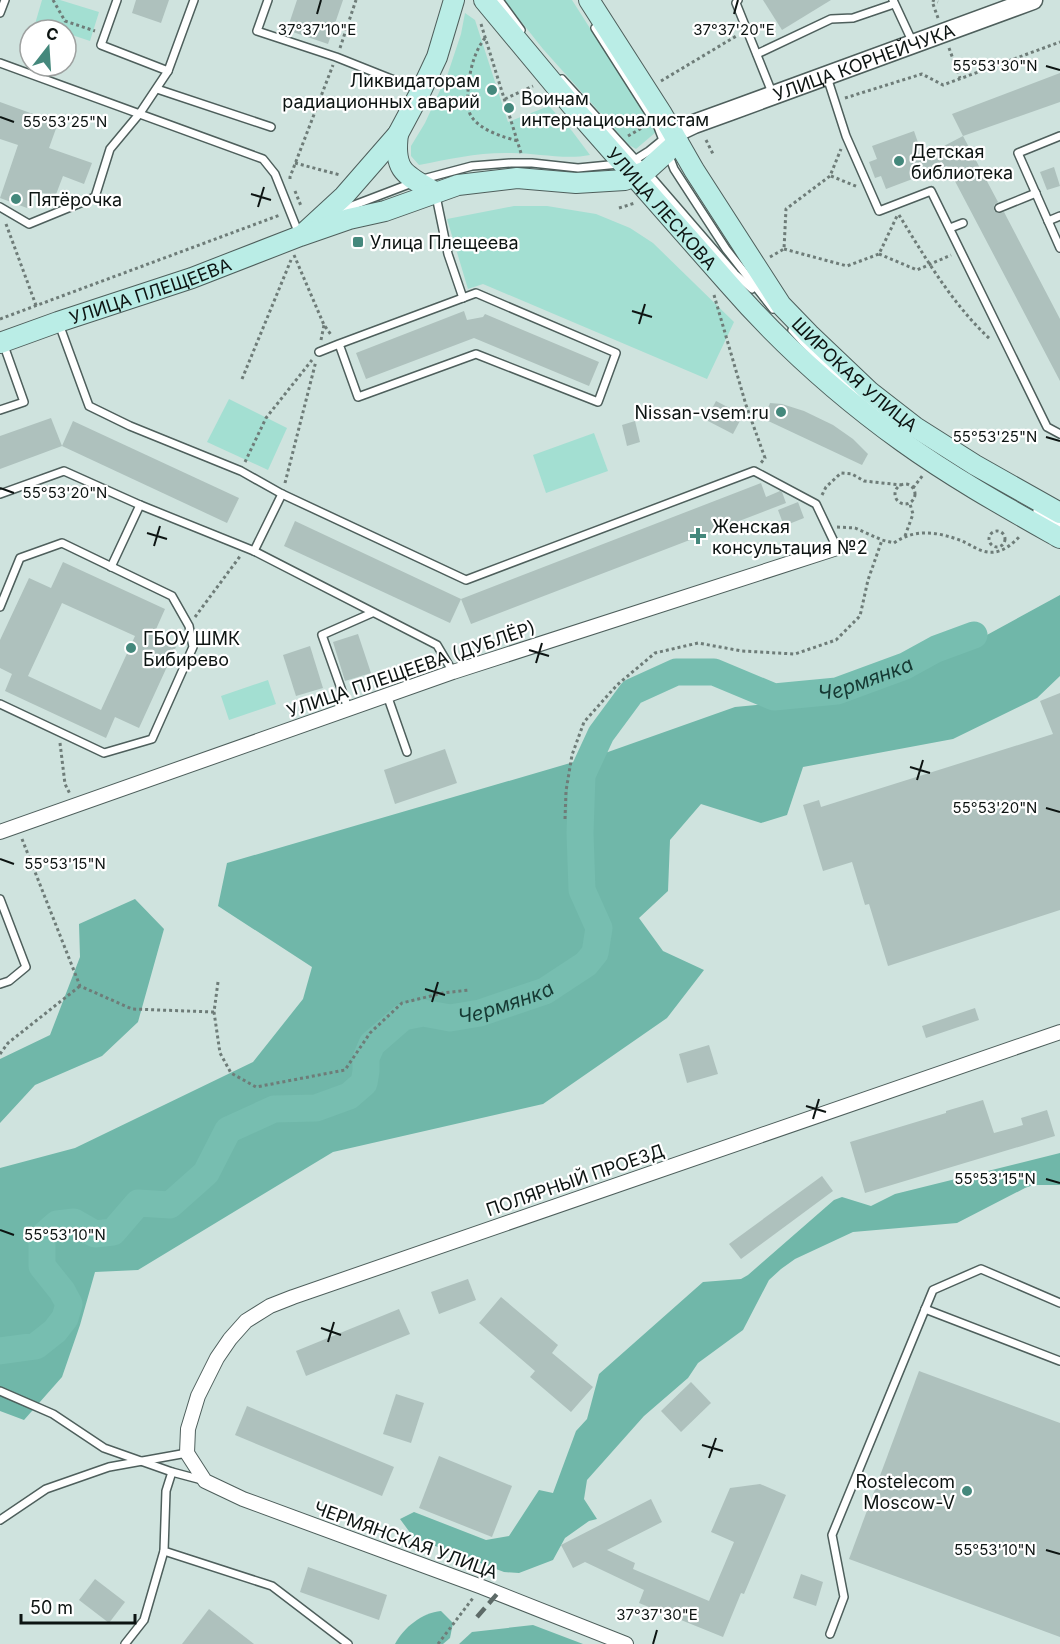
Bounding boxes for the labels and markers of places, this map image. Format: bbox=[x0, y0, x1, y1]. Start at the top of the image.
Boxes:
place label: Ликвидаторам радиационных аварий bbox=[282, 70, 480, 112]
marker: Ликвидаторам радиационных аварий bbox=[485, 83, 499, 97]
place label: Воинам интернационалистам bbox=[521, 88, 709, 130]
marker: Воинам интернационалистам bbox=[502, 101, 516, 115]
place label: Детская библиотека bbox=[911, 141, 1013, 183]
marker: Детская библиотека bbox=[892, 154, 906, 168]
place label: Пятёрочка bbox=[28, 189, 122, 210]
marker: Пятёрочка bbox=[9, 192, 23, 206]
place label: Улица Плещеева bbox=[370, 232, 519, 253]
marker: Улица Плещеева bbox=[351, 235, 365, 249]
place label: Nissan-vsem.ru bbox=[635, 402, 769, 423]
marker: Nissan-vsem.ru bbox=[774, 405, 788, 419]
place label: Женская консультация №2 bbox=[712, 516, 868, 558]
marker: Женская консультация №2 bbox=[689, 527, 707, 545]
place label: ГБОУ ШМК Бибирево bbox=[143, 628, 240, 670]
marker: ГБОУ ШМК Бибирево bbox=[124, 641, 138, 655]
place label: Rostelecom Moscow-V bbox=[855, 1471, 955, 1513]
marker: Rostelecom Moscow-V bbox=[960, 1484, 974, 1498]

